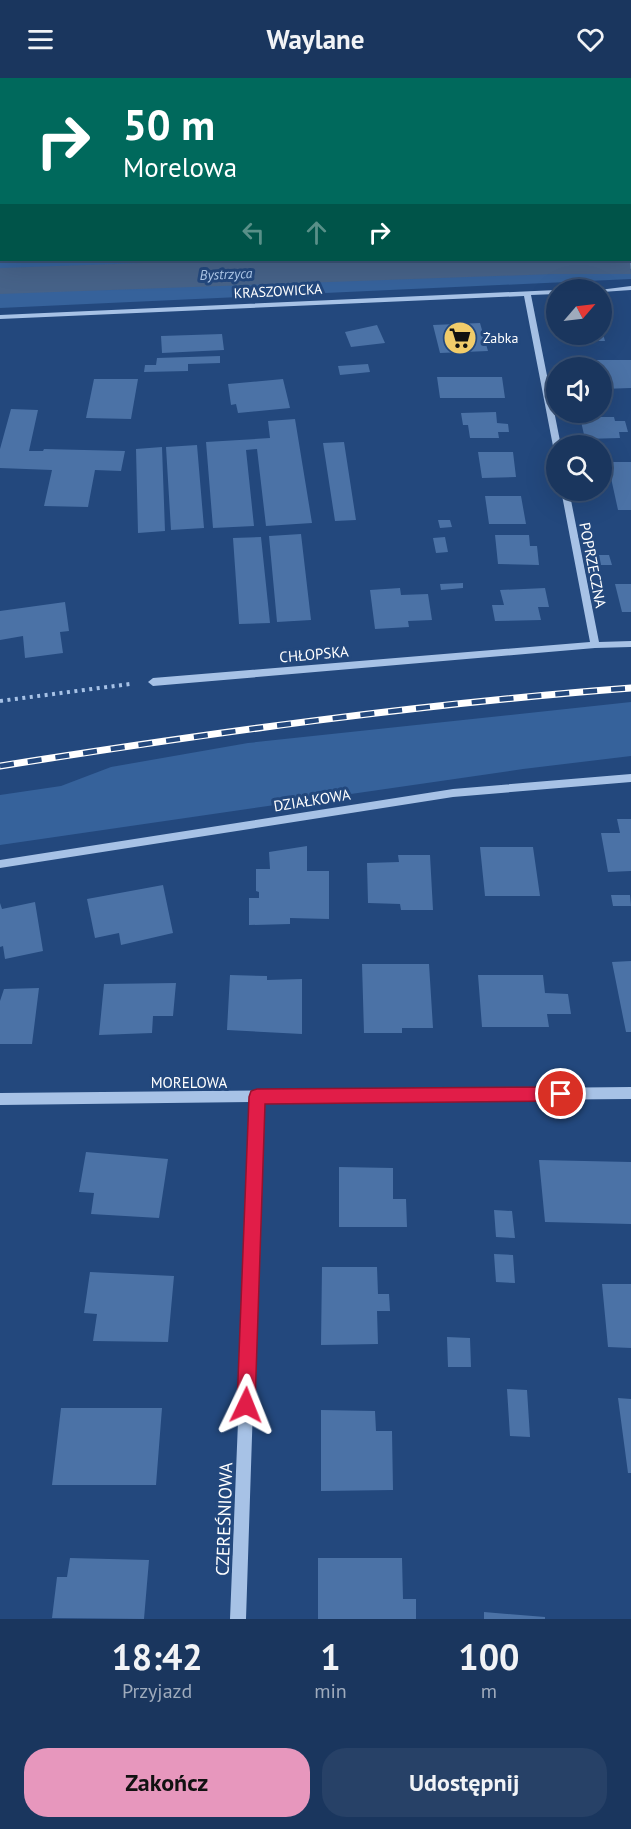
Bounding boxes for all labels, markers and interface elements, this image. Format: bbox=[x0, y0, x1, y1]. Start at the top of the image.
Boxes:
text: Waylane bbox=[266, 22, 365, 56]
icon: menu bbox=[24, 23, 57, 56]
icon: heart bbox=[574, 23, 607, 56]
text: 50 m bbox=[123, 97, 215, 152]
icon: right bbox=[24, 102, 102, 180]
text: Morelowa bbox=[123, 150, 237, 184]
icon: left bbox=[237, 216, 270, 249]
icon: ahead bbox=[300, 216, 333, 249]
icon: right bbox=[363, 216, 396, 249]
water label: Bystrzyca bbox=[199, 264, 253, 284]
north arrow bbox=[546, 279, 612, 345]
map controls bbox=[546, 279, 612, 501]
street label: KRASZOWICKA bbox=[233, 280, 324, 302]
supermarket icon: Żabka bbox=[442, 320, 478, 356]
place label: Żabka bbox=[483, 329, 519, 347]
button: sound bbox=[546, 357, 612, 423]
button: search bbox=[546, 435, 612, 501]
street label: POPRZECZNA bbox=[575, 521, 611, 610]
street label: CHŁOPSKA bbox=[279, 641, 350, 666]
street label: DZIAŁKOWA bbox=[272, 785, 352, 815]
pin bbox=[535, 1068, 586, 1119]
street label: MORELOWA bbox=[151, 1073, 228, 1092]
icon: arrive bbox=[544, 1077, 577, 1110]
position arrow bbox=[214, 1373, 278, 1437]
street label: CZEREŚNIOWA bbox=[211, 1461, 237, 1576]
text: 18:42 bbox=[111, 1633, 203, 1680]
text: 1 bbox=[320, 1633, 341, 1680]
text: 100 bbox=[458, 1633, 520, 1680]
text: Przyjazd bbox=[122, 1678, 192, 1704]
text: min bbox=[314, 1678, 347, 1704]
text: m bbox=[481, 1678, 497, 1704]
button: Zakończ bbox=[24, 1748, 310, 1817]
button: Udostępnij bbox=[322, 1748, 607, 1817]

